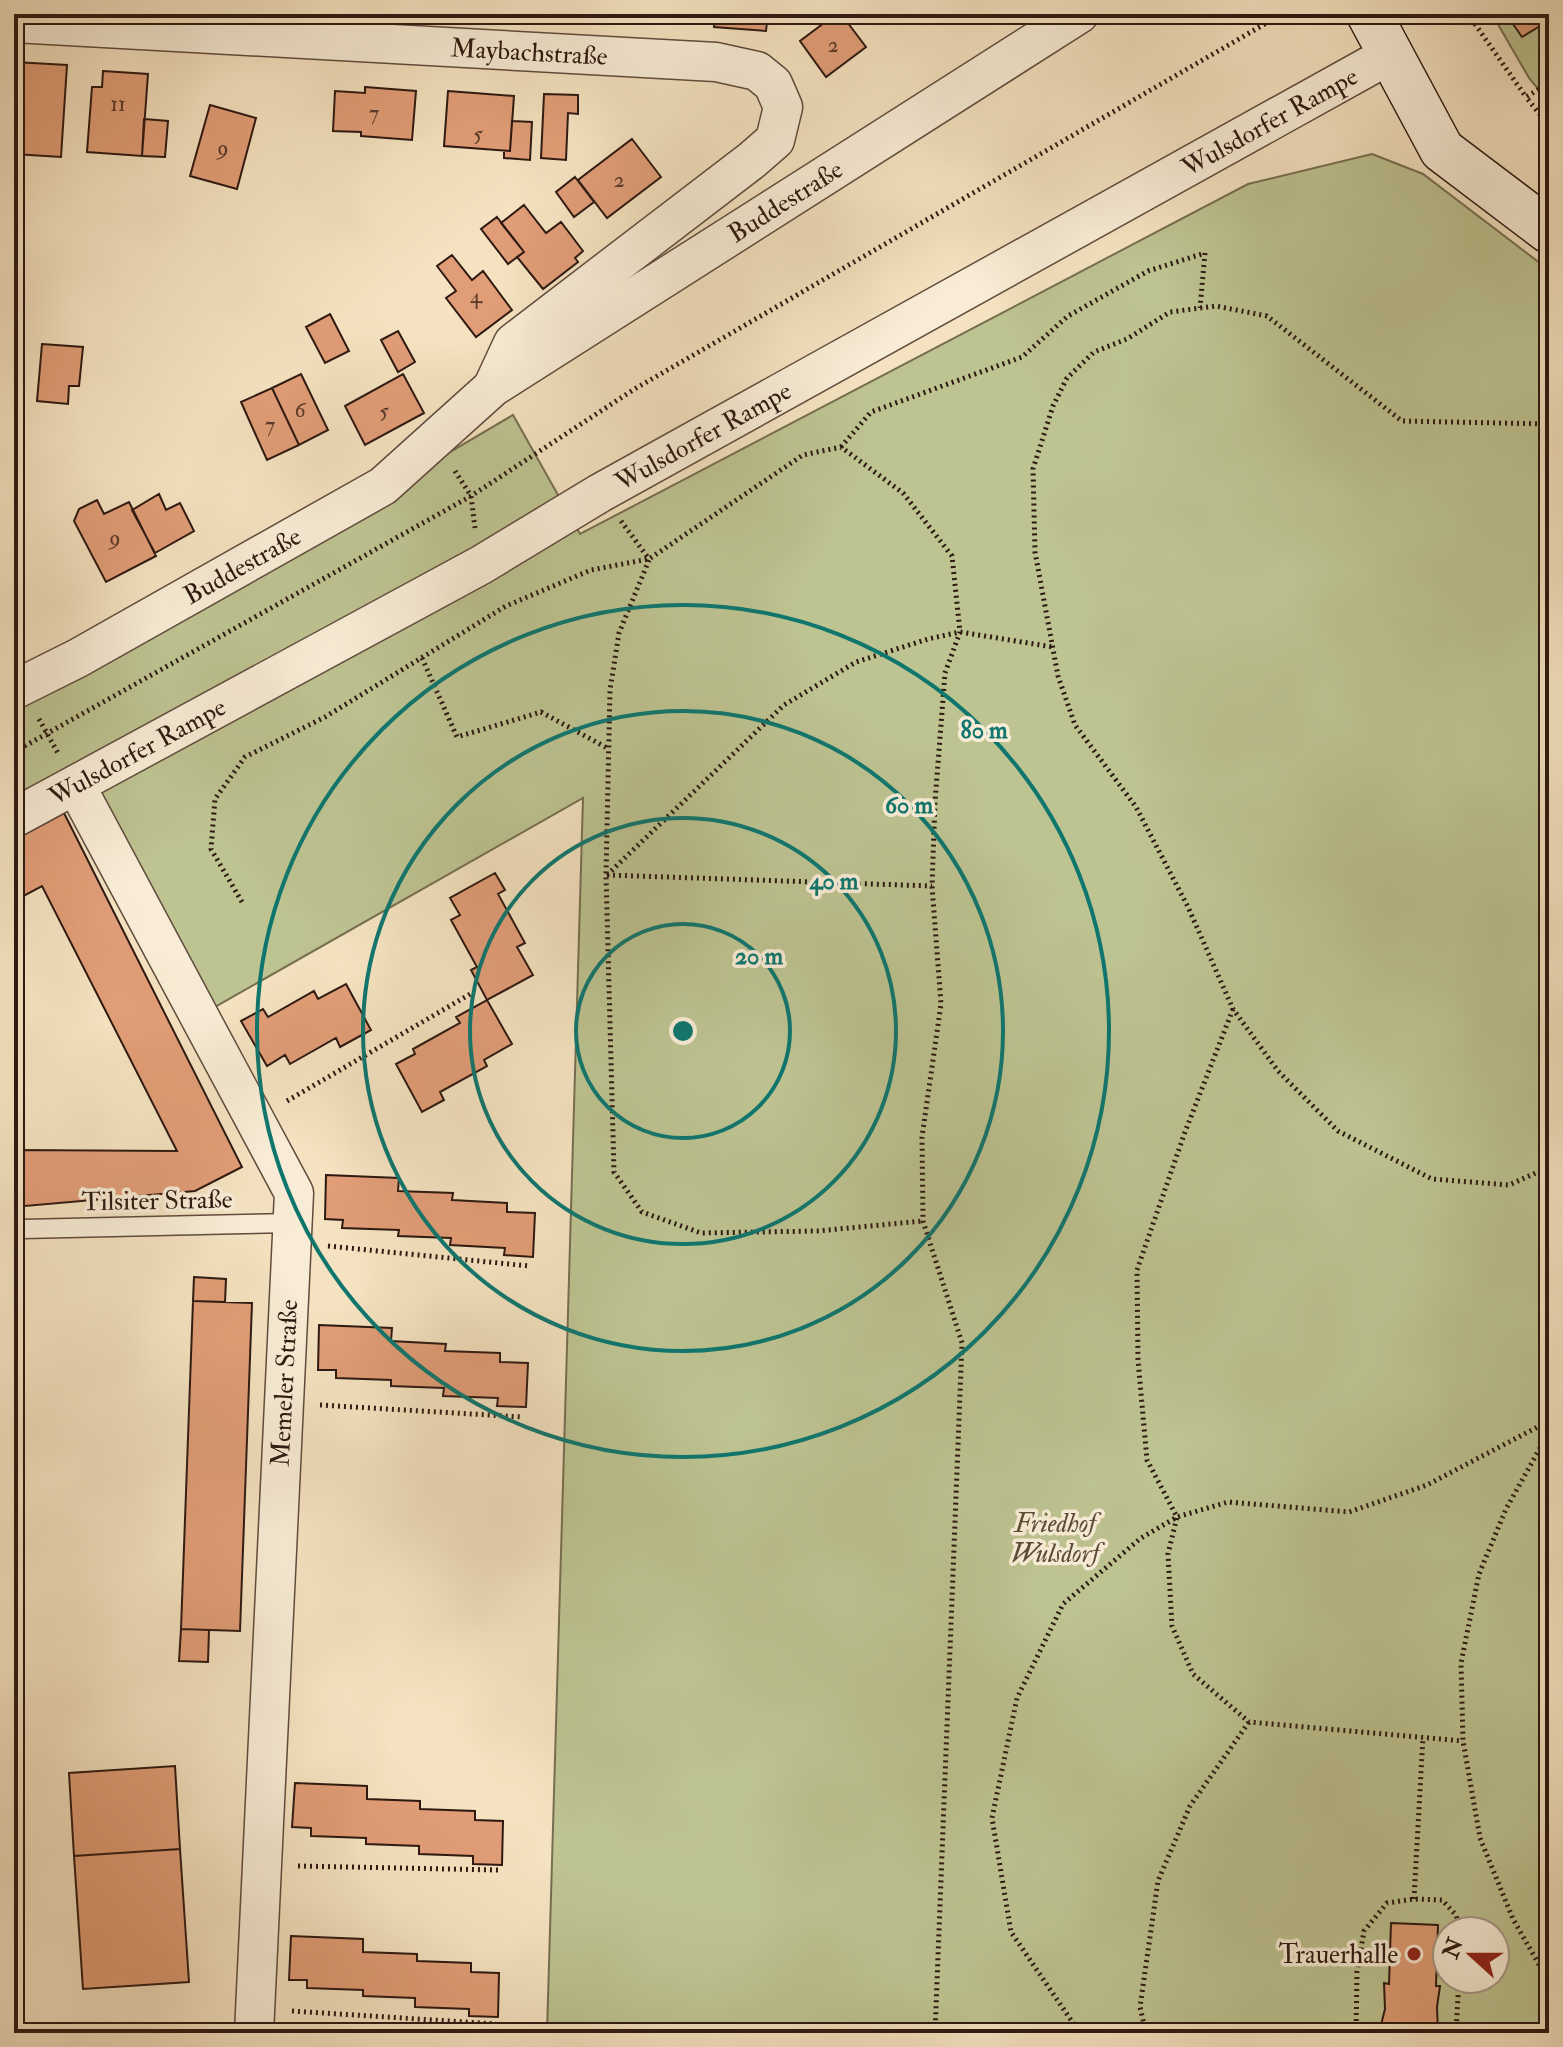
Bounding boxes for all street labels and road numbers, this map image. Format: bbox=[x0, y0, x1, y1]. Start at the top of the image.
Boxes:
street label: Maybachstraße bbox=[450, 32, 609, 73]
street label: Wulsdorfer Rampe bbox=[1176, 61, 1364, 184]
street label: Buddestraße bbox=[722, 154, 849, 250]
street label: Wulsdorfer Rampe bbox=[609, 375, 797, 499]
street label: Buddestraße bbox=[178, 520, 307, 612]
street label: Wulsdorfer Rampe bbox=[43, 691, 232, 814]
street label: Tilsiter Straße bbox=[81, 1184, 233, 1218]
street label: Memeler Straße bbox=[265, 1299, 305, 1467]

